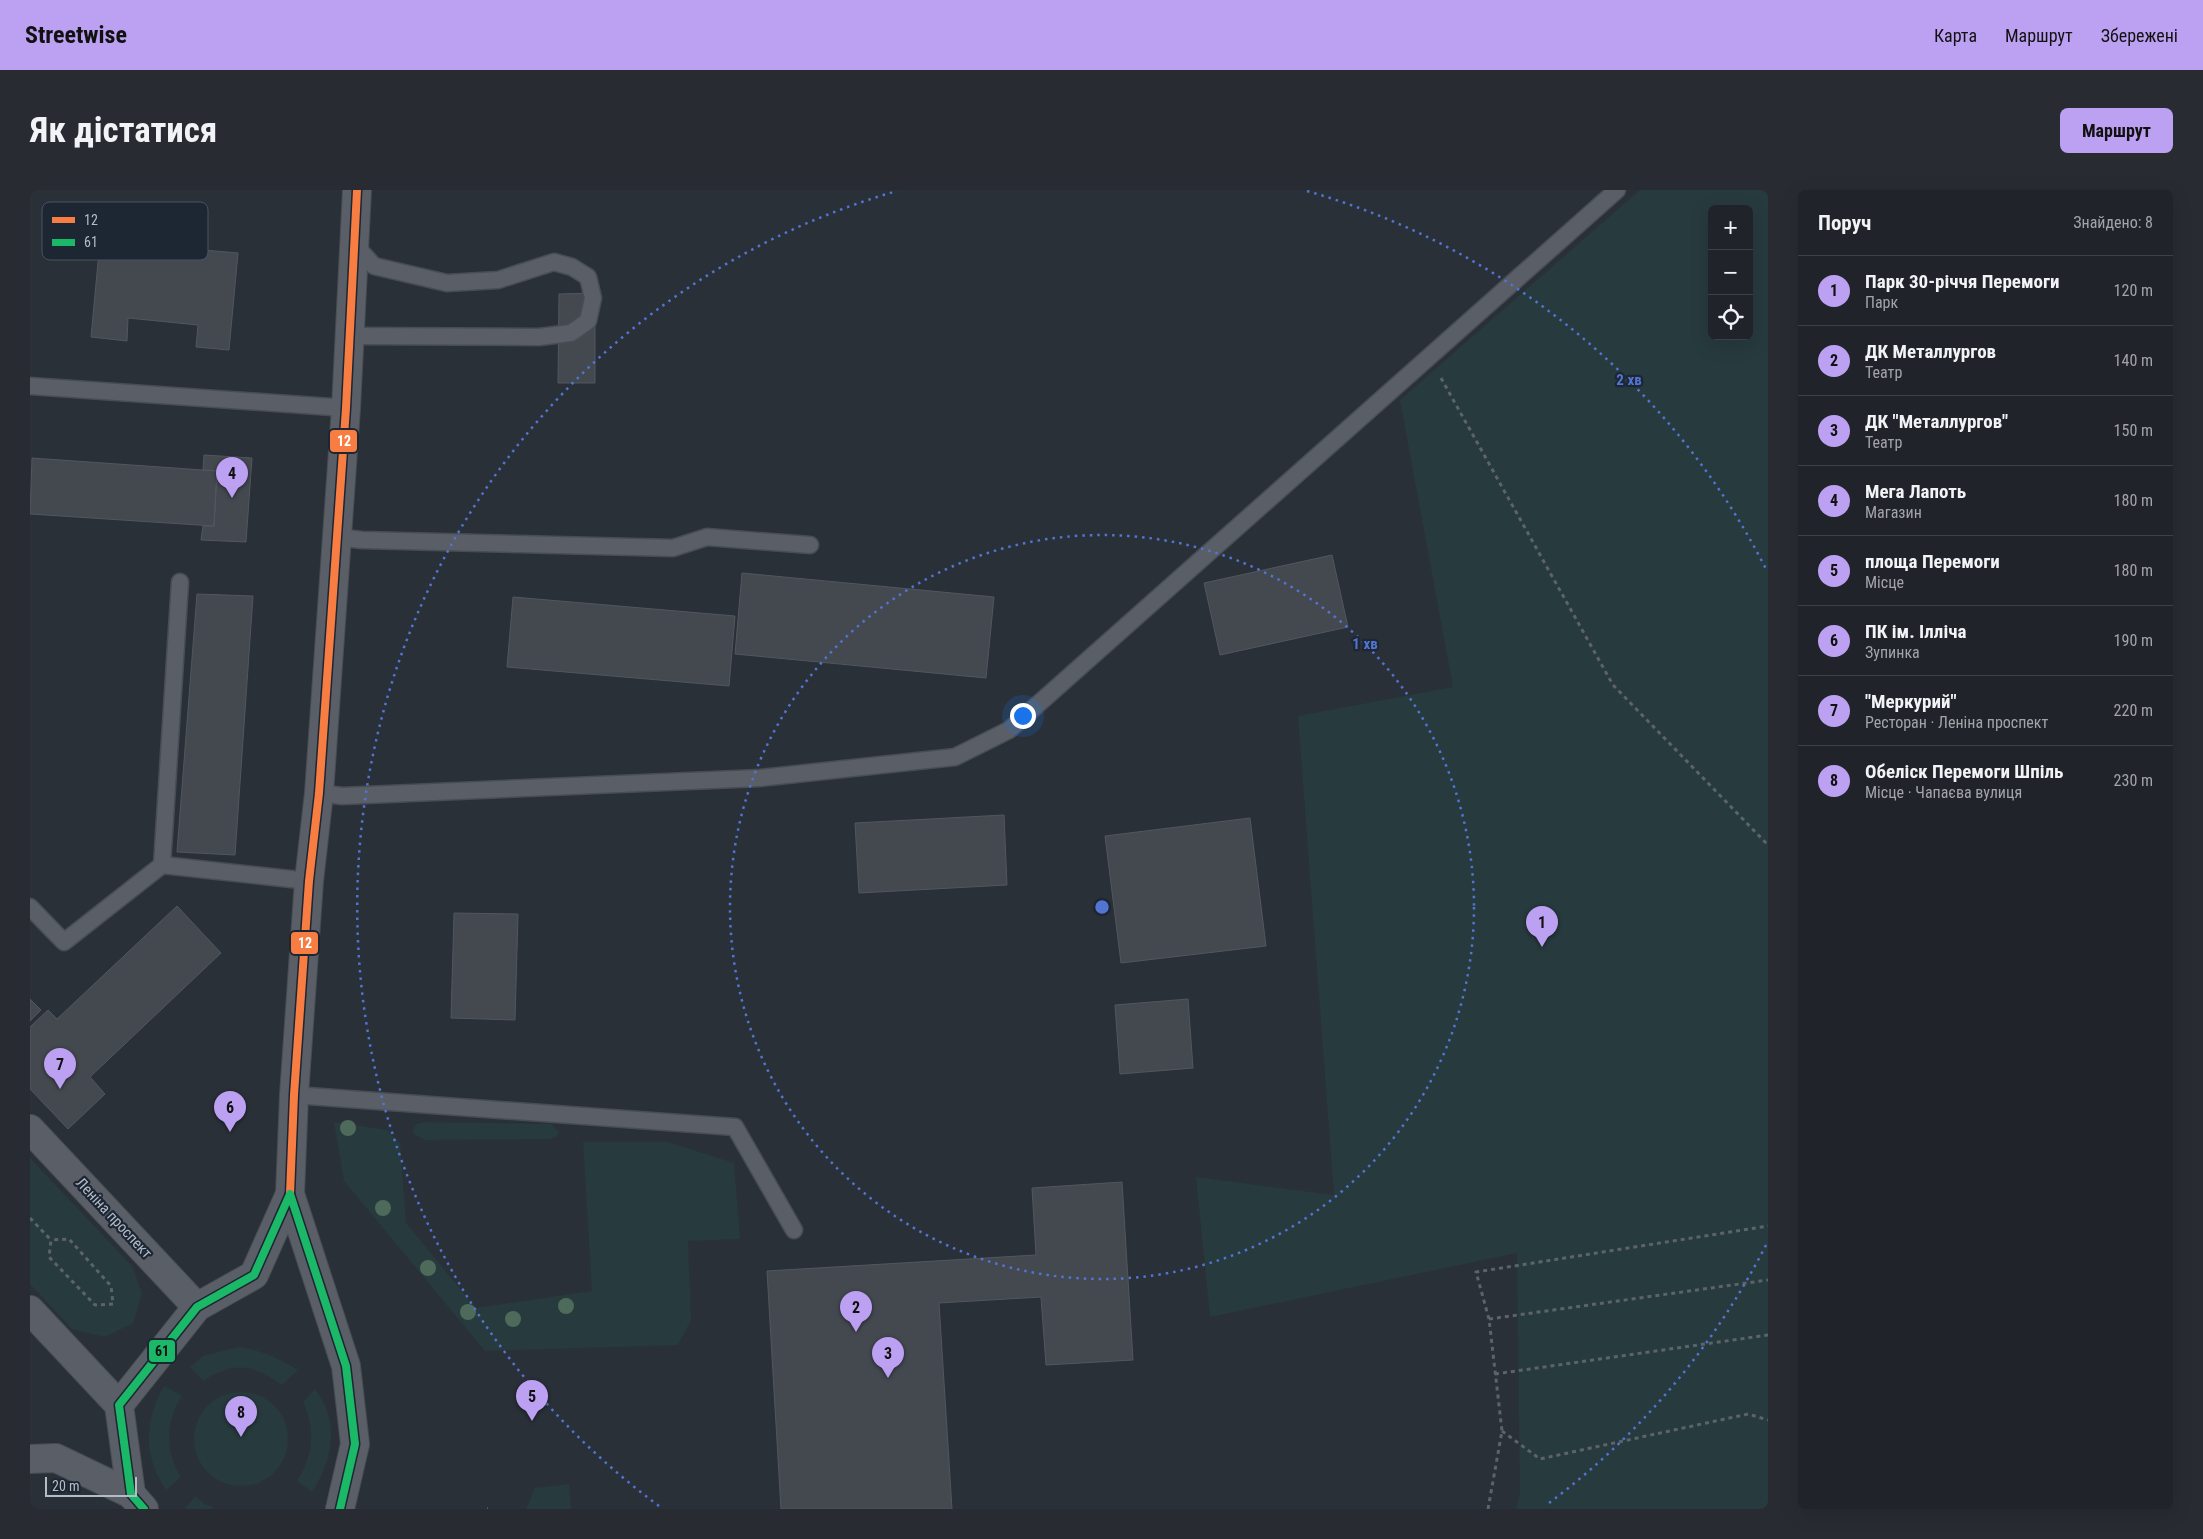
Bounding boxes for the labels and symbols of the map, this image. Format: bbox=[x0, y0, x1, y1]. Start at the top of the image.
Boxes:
legend bbox=[42, 202, 208, 260]
text: 12 bbox=[84, 212, 98, 228]
text: 61 bbox=[84, 234, 98, 250]
text: 2 хв bbox=[1616, 371, 1642, 389]
line badge: 12 bbox=[329, 429, 358, 453]
text: 12 bbox=[337, 433, 351, 449]
pin: 4 bbox=[216, 457, 248, 498]
text: 1 хв bbox=[1352, 635, 1378, 653]
your location bbox=[1010, 703, 1036, 729]
centre of rings bbox=[1093, 898, 1111, 916]
pin: 1 bbox=[1526, 906, 1558, 947]
line badge: 12 bbox=[290, 931, 319, 955]
text: 12 bbox=[298, 935, 312, 951]
pin: 7 bbox=[44, 1048, 76, 1089]
pin: 6 bbox=[214, 1091, 246, 1132]
street label: Леніна проспект bbox=[72, 1174, 156, 1262]
pin: 2 bbox=[840, 1291, 872, 1332]
pin: 3 bbox=[872, 1337, 904, 1378]
line badge: 61 bbox=[148, 1339, 176, 1363]
text: 61 bbox=[155, 1343, 169, 1359]
pin: 5 bbox=[516, 1380, 548, 1421]
pin: 8 bbox=[225, 1396, 257, 1437]
scale bar bbox=[45, 1474, 138, 1497]

